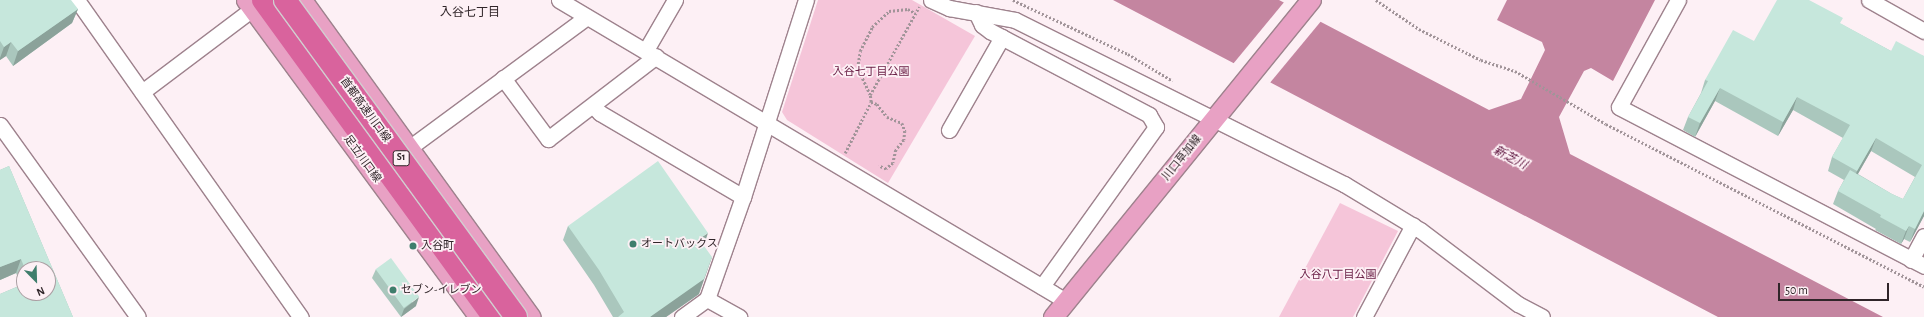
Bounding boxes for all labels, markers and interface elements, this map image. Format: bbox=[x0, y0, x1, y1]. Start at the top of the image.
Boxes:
district label: 入谷七丁目 bbox=[440, 6, 500, 20]
park label: 入谷七丁目公園 bbox=[833, 65, 909, 79]
street label: 首都高速川口線 bbox=[337, 75, 393, 145]
street label: 川口草加線 bbox=[1160, 132, 1204, 184]
street label: 足立川口線 bbox=[340, 133, 384, 185]
water label: 新芝川 bbox=[1491, 143, 1529, 173]
road number: S1 bbox=[392, 150, 410, 166]
place label: オートバックス bbox=[641, 237, 718, 251]
place label: 入谷町 bbox=[421, 239, 454, 253]
marker: オートバックス bbox=[628, 239, 638, 249]
marker: 入谷町 bbox=[408, 241, 418, 251]
north arrow bbox=[16, 261, 56, 301]
park label: 入谷八丁目公園 bbox=[1300, 268, 1376, 282]
scale bar bbox=[1780, 275, 1891, 301]
place label: セブン-イレブン bbox=[401, 283, 481, 297]
text: 50 m bbox=[1785, 284, 1808, 296]
text: N bbox=[35, 285, 46, 298]
marker: セブン-イレブン bbox=[388, 285, 398, 295]

